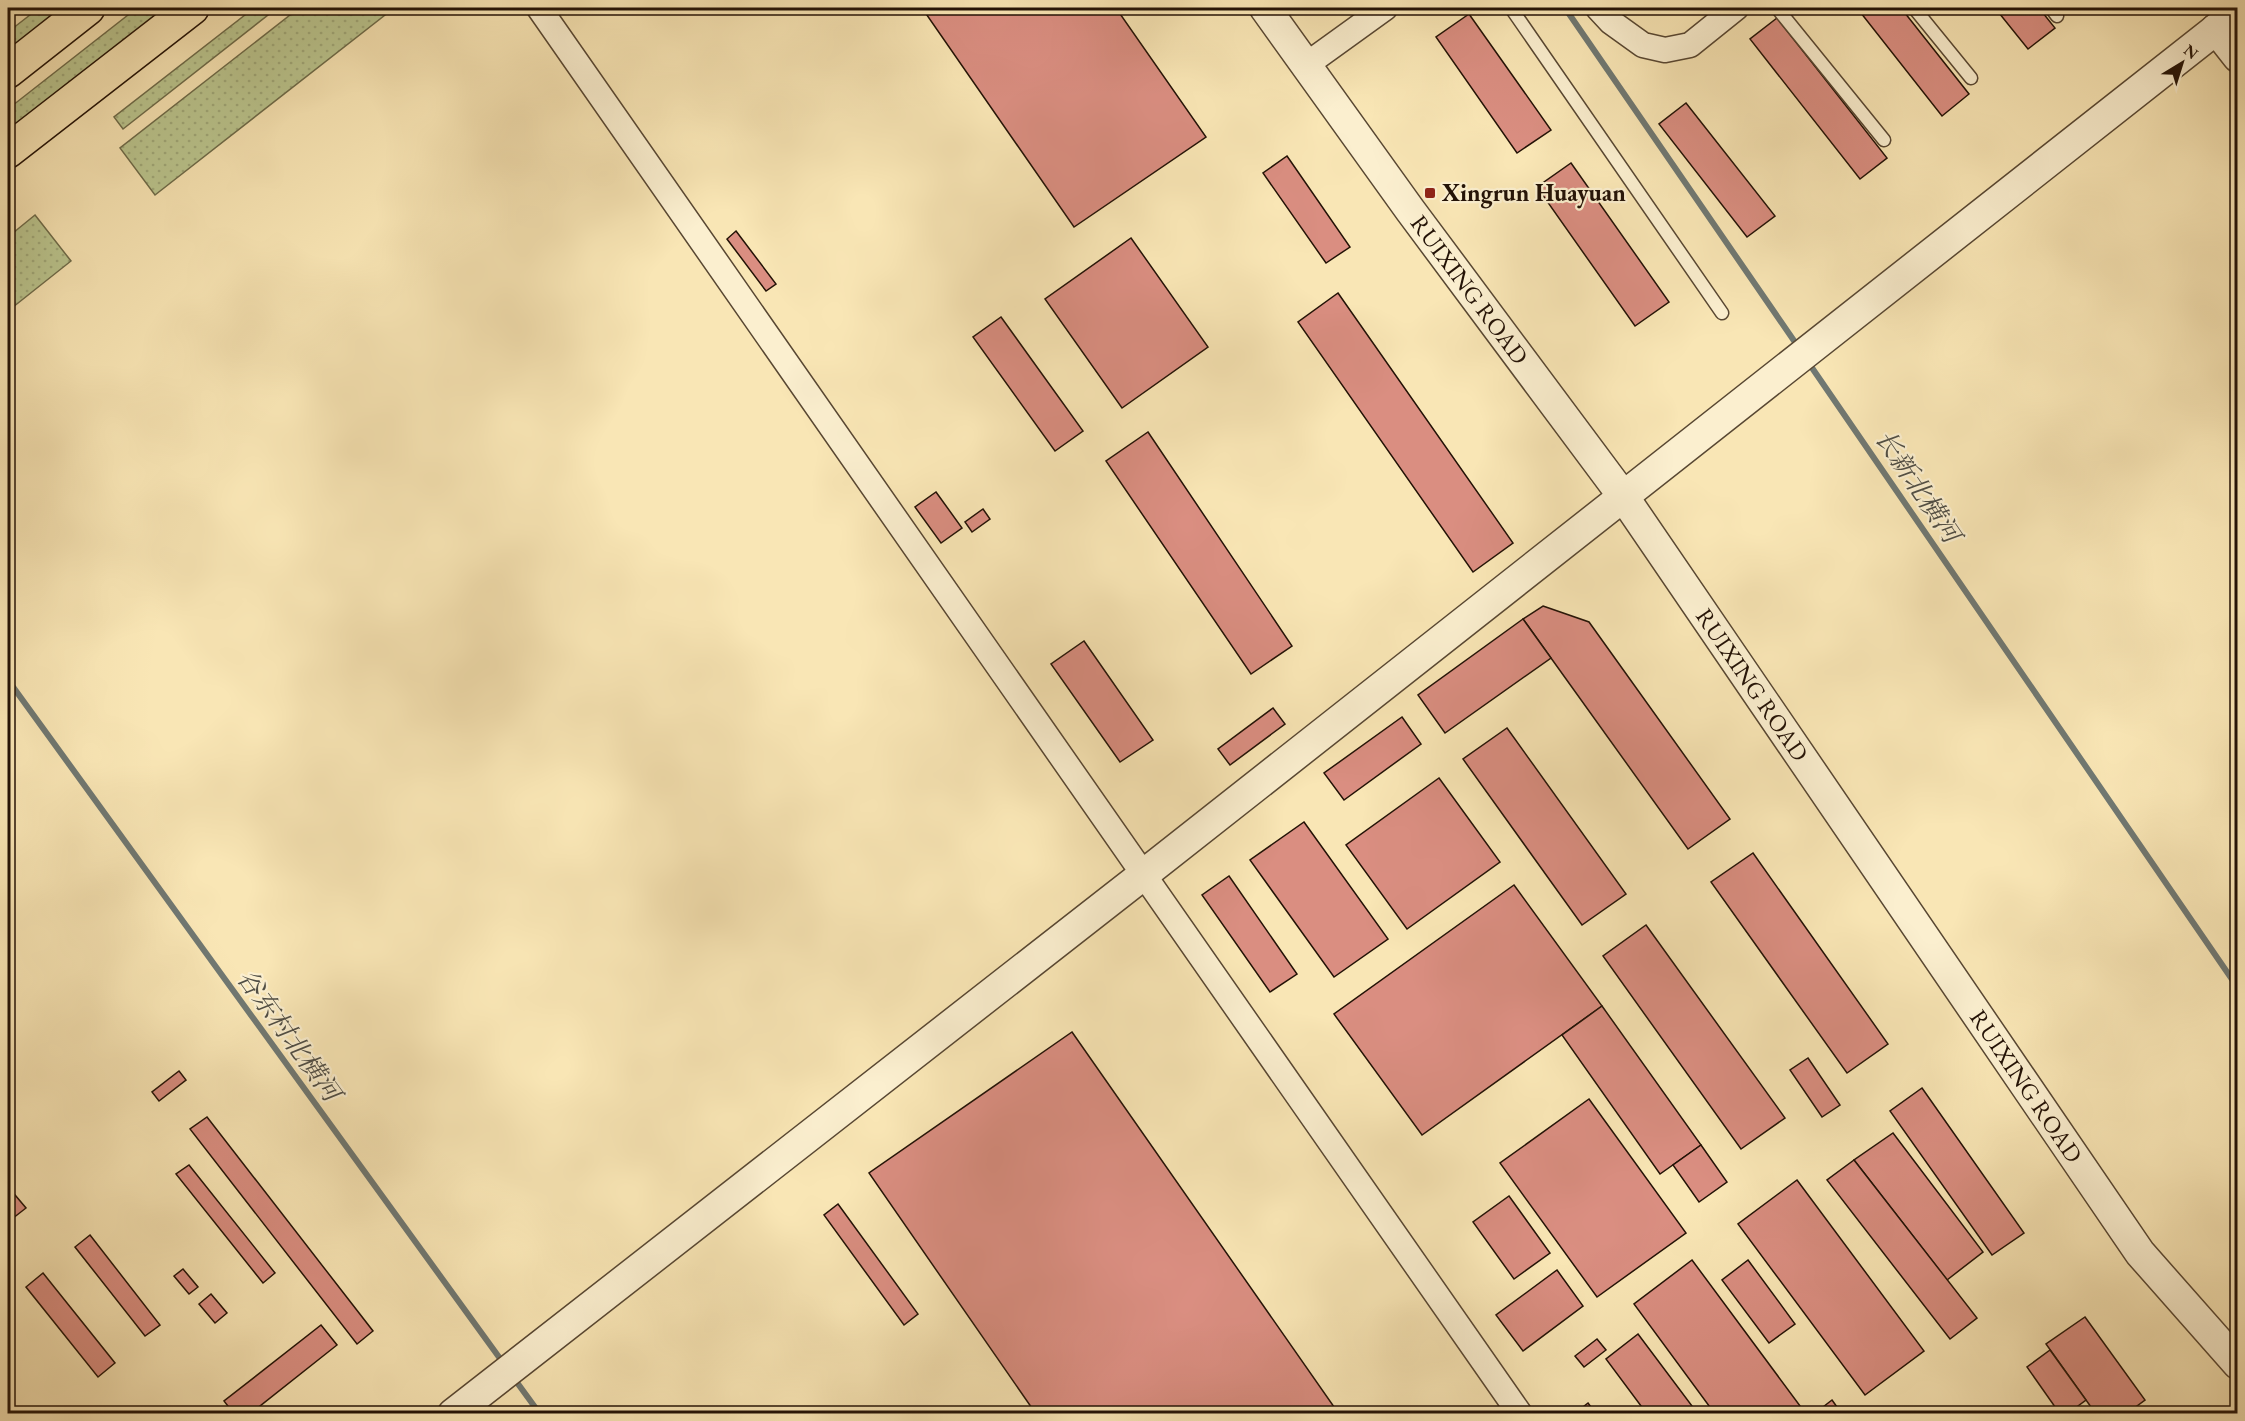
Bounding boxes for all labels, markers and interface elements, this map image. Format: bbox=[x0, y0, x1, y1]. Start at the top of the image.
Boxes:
north arrow bbox=[2152, 33, 2212, 93]
text: N bbox=[2179, 39, 2203, 64]
place label: Xingrun Huayuan bbox=[1441, 177, 1626, 209]
marker: Xingrun Huayuan bbox=[1423, 186, 1437, 200]
street label: RUIXING ROAD bbox=[1404, 208, 1536, 370]
water label: 长新北横河 bbox=[1868, 423, 1971, 553]
street label: RUIXING ROAD bbox=[1689, 602, 1816, 767]
water label: 谷东村北横河 bbox=[229, 962, 351, 1111]
street label: RUIXING ROAD bbox=[1963, 1003, 2090, 1169]

